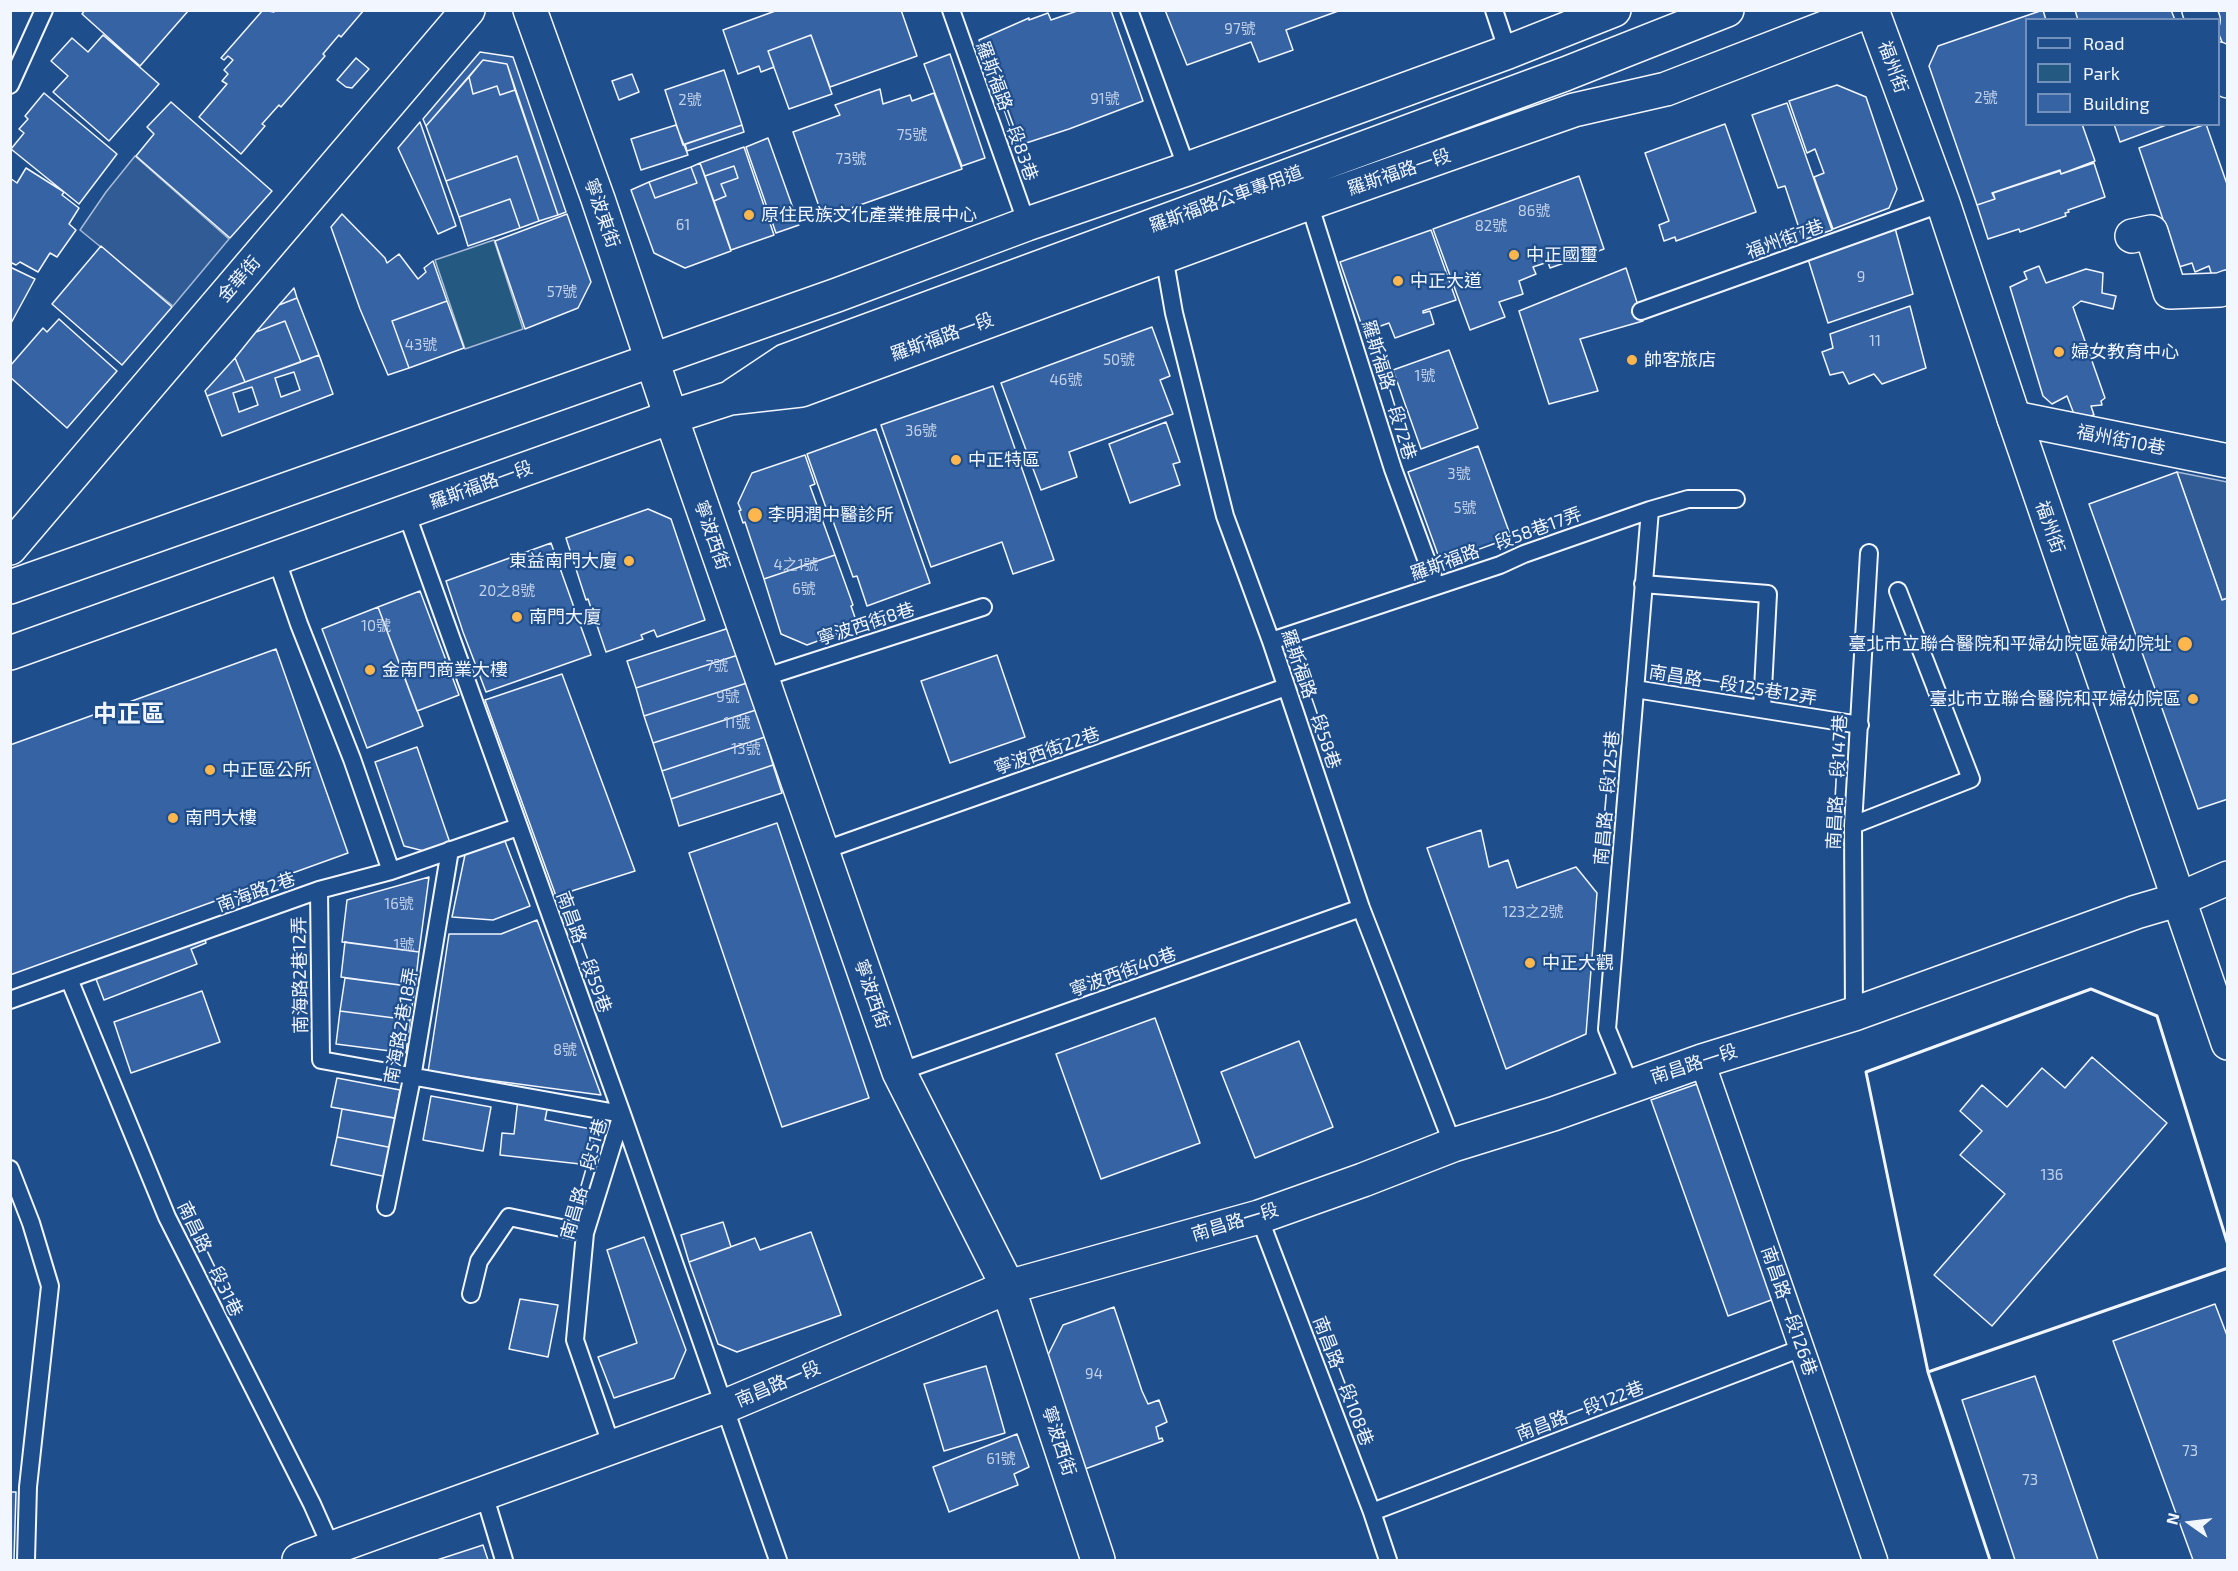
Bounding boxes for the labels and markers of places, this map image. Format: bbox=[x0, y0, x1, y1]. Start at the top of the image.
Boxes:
place label: 原住民族文化產業推展中心 bbox=[761, 204, 977, 226]
marker: 原住民族文化產業推展中心 bbox=[742, 208, 756, 222]
place label: 中正國璽 bbox=[1526, 244, 1598, 266]
marker: 中正國璽 bbox=[1507, 248, 1521, 262]
place label: 中正大道 bbox=[1410, 270, 1482, 292]
marker: 中正大道 bbox=[1391, 274, 1405, 288]
place label: 婦女教育中心 bbox=[2071, 341, 2179, 363]
marker: 婦女教育中心 bbox=[2052, 345, 2066, 359]
place label: 帥客旅店 bbox=[1644, 349, 1716, 371]
marker: 帥客旅店 bbox=[1625, 353, 1639, 367]
place label: 中正特區 bbox=[968, 449, 1040, 471]
marker: 中正特區 bbox=[949, 453, 963, 467]
place label: 李明潤中醫診所 bbox=[768, 504, 894, 526]
marker: 李明潤中醫診所 bbox=[746, 506, 764, 524]
place label: 東益南門大廈 bbox=[509, 550, 617, 572]
marker: 東益南門大廈 bbox=[622, 554, 636, 568]
place label: 南門大廈 bbox=[529, 606, 601, 628]
marker: 南門大廈 bbox=[510, 610, 524, 624]
place label: 臺北市立聯合醫院和平婦幼院區婦幼院址 bbox=[1848, 633, 2172, 655]
marker: 臺北市立聯合醫院和平婦幼院區婦幼院址 bbox=[2176, 635, 2194, 653]
place label: 金南門商業大樓 bbox=[382, 659, 508, 681]
marker: 金南門商業大樓 bbox=[363, 663, 377, 677]
place label: 臺北市立聯合醫院和平婦幼院區 bbox=[1929, 688, 2181, 710]
marker: 臺北市立聯合醫院和平婦幼院區 bbox=[2186, 692, 2200, 706]
place label: 中正區公所 bbox=[222, 759, 312, 781]
marker: 中正區公所 bbox=[203, 763, 217, 777]
place label: 南門大樓 bbox=[185, 807, 257, 829]
marker: 南門大樓 bbox=[166, 811, 180, 825]
place label: 中正大觀 bbox=[1542, 952, 1614, 974]
marker: 中正大觀 bbox=[1523, 956, 1537, 970]

